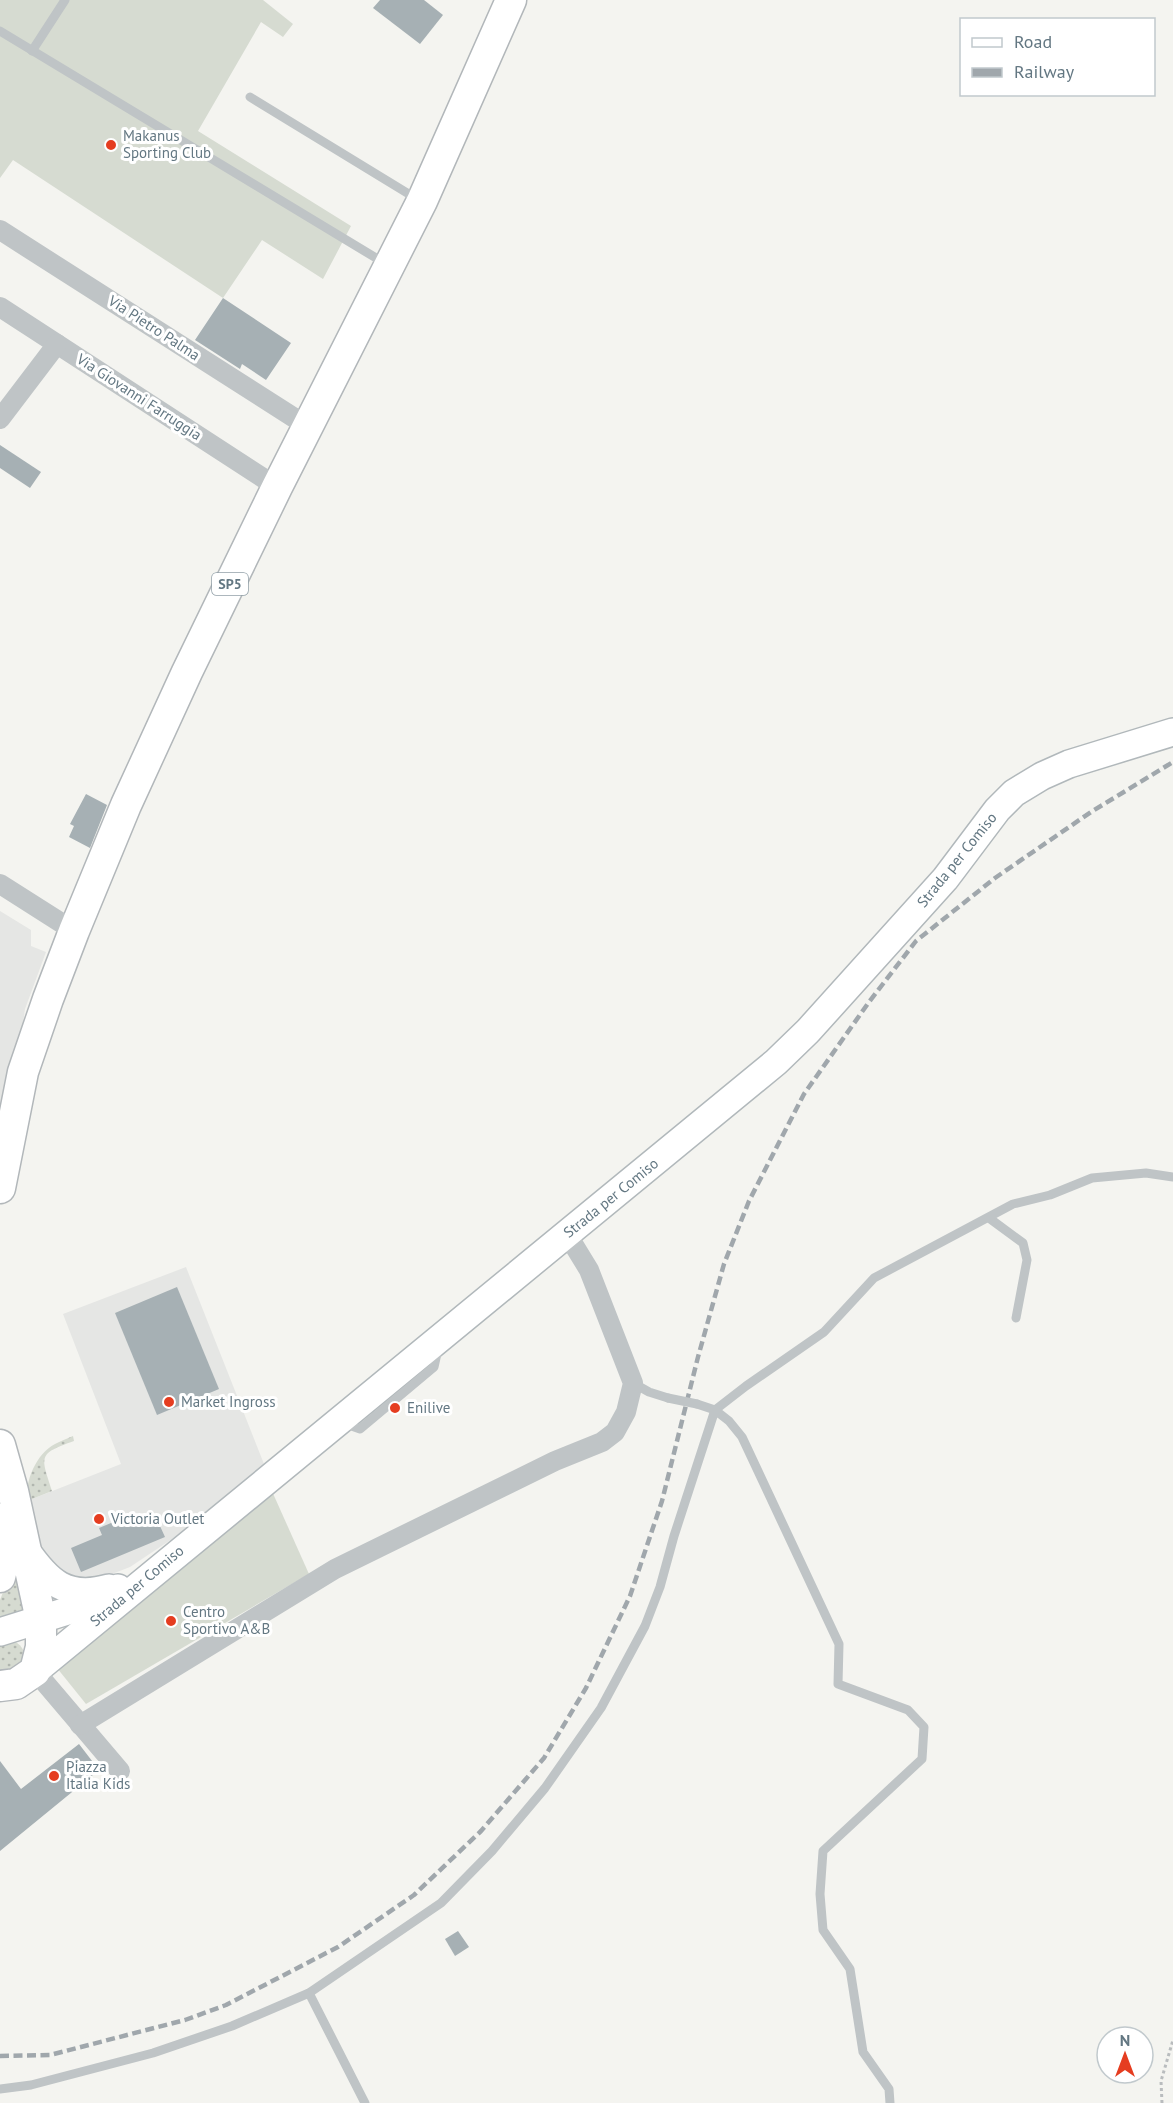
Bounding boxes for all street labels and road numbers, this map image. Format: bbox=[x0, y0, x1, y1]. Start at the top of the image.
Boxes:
street label: Via Pietro Palma bbox=[104, 290, 204, 364]
street label: Via Giovanni Farruggia bbox=[72, 349, 205, 444]
road number: SP5 bbox=[212, 573, 248, 595]
street label: Strada per Comiso bbox=[913, 808, 1001, 911]
street label: Strada per Comiso bbox=[559, 1154, 662, 1242]
street label: Strada per Comiso bbox=[86, 1541, 187, 1630]

